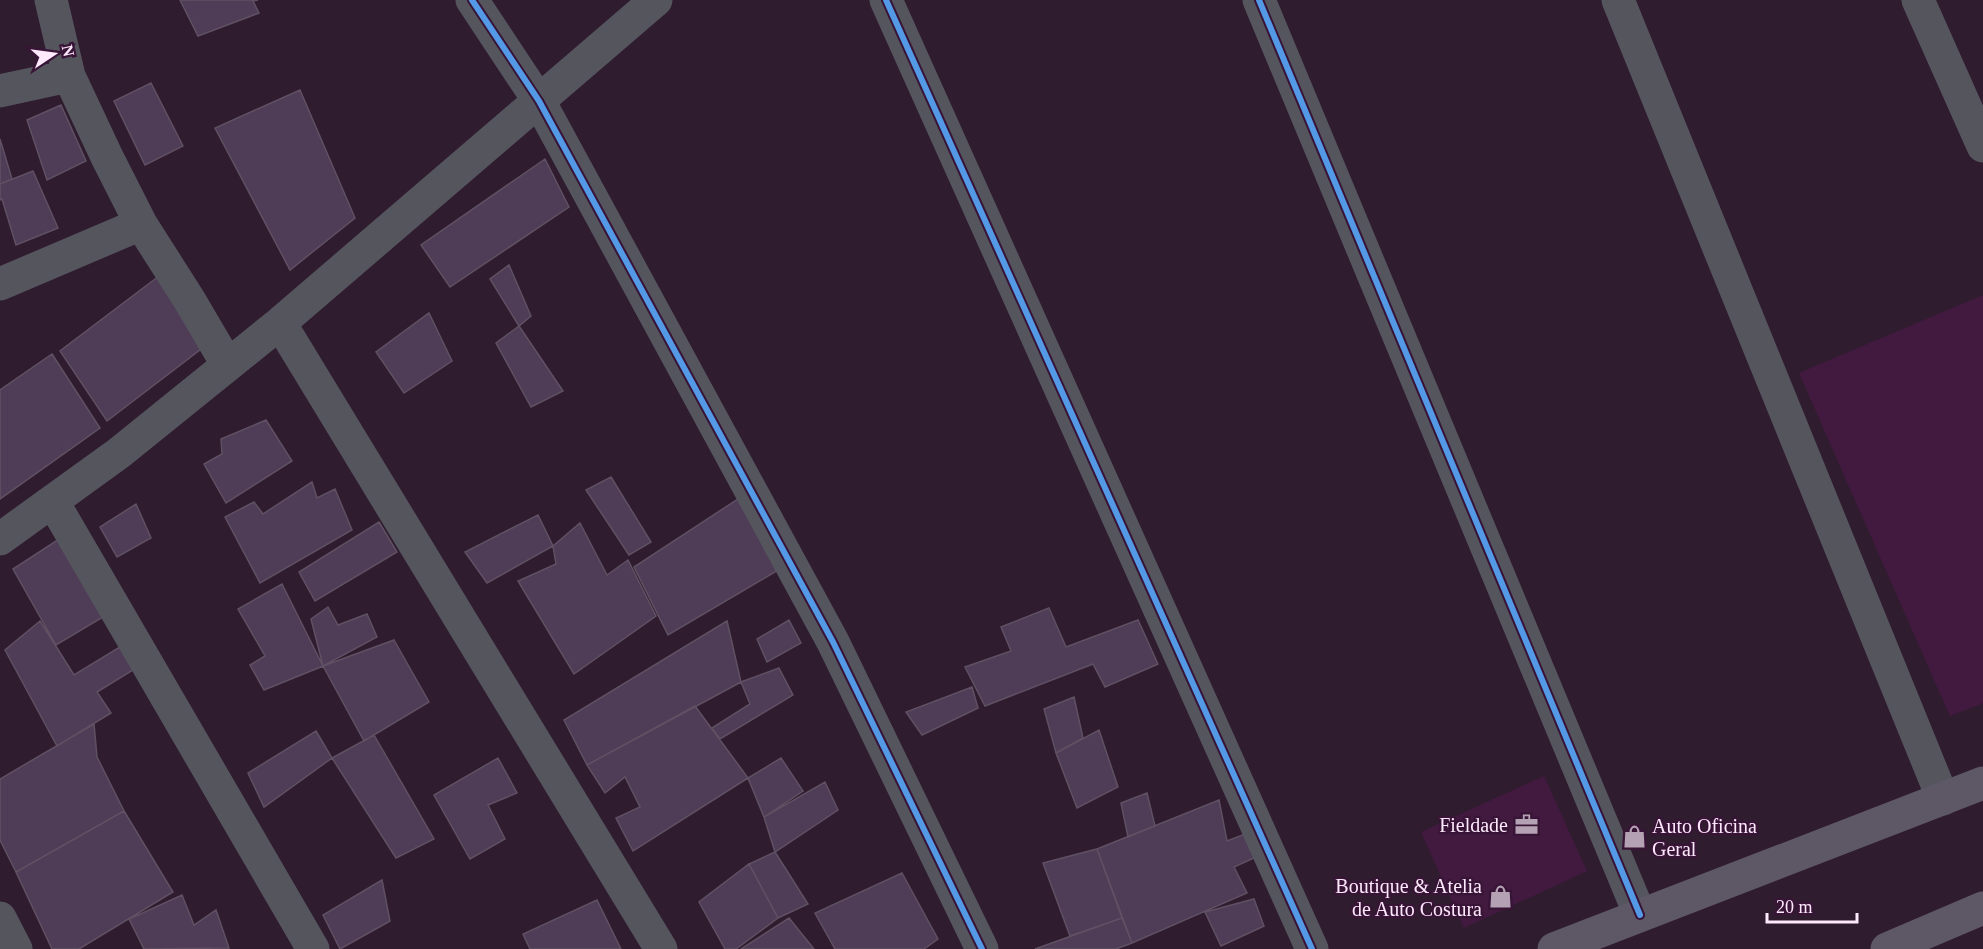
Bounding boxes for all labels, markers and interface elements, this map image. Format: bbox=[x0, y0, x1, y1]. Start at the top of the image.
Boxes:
north arrow bbox=[24, 24, 84, 84]
text: N bbox=[59, 43, 78, 59]
office icon: Fieldade bbox=[1513, 812, 1539, 838]
place label: Fieldade bbox=[1439, 814, 1508, 836]
place label: Auto Oficina Geral bbox=[1652, 815, 1757, 860]
shop icon: Auto Oficina Geral bbox=[1621, 824, 1647, 850]
place label: Boutique & Atelia de Auto Costura bbox=[1335, 875, 1482, 920]
shop icon: Boutique & Atelia de Auto Costura bbox=[1487, 884, 1513, 910]
scale bar bbox=[1767, 886, 1857, 924]
text: 20 m bbox=[1776, 897, 1813, 917]

